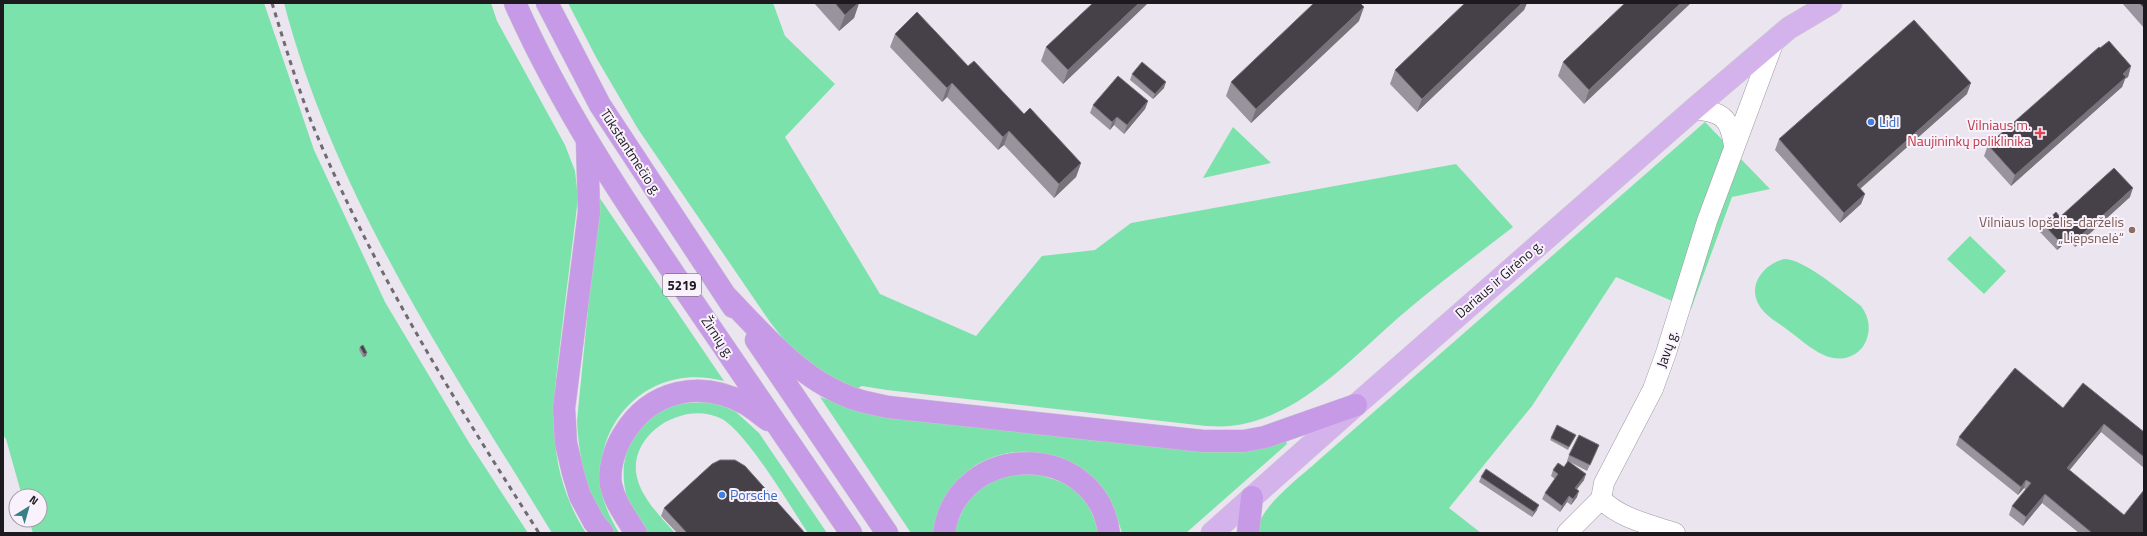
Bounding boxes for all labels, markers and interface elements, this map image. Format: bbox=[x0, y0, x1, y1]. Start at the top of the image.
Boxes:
street label: Tūkstantmečio g. bbox=[595, 104, 667, 199]
place label: Lidl bbox=[1879, 111, 1899, 132]
place label: Vilniaus m. Naujininkų poliklinika bbox=[1907, 114, 2031, 151]
marker: Lidl bbox=[1866, 117, 1876, 127]
marker: Vilniaus m. Naujininkų poliklinika bbox=[2034, 127, 2046, 139]
place label: Vilniaus lopšelis-darželis „Liepsnelė“ bbox=[1979, 211, 2124, 248]
marker: Vilniaus lopšelis-darželis „Liepsnelė“ bbox=[2127, 225, 2137, 235]
street label: Dariaus ir Girėno g. bbox=[1450, 234, 1547, 323]
road number: 5219 bbox=[663, 274, 701, 296]
street label: Žirnių g. bbox=[697, 311, 740, 362]
street label: Javų g. bbox=[1650, 327, 1683, 370]
place label: Porsche bbox=[730, 484, 778, 505]
north arrow bbox=[8, 488, 48, 528]
marker: Porsche bbox=[717, 490, 727, 500]
text: N bbox=[26, 491, 42, 509]

